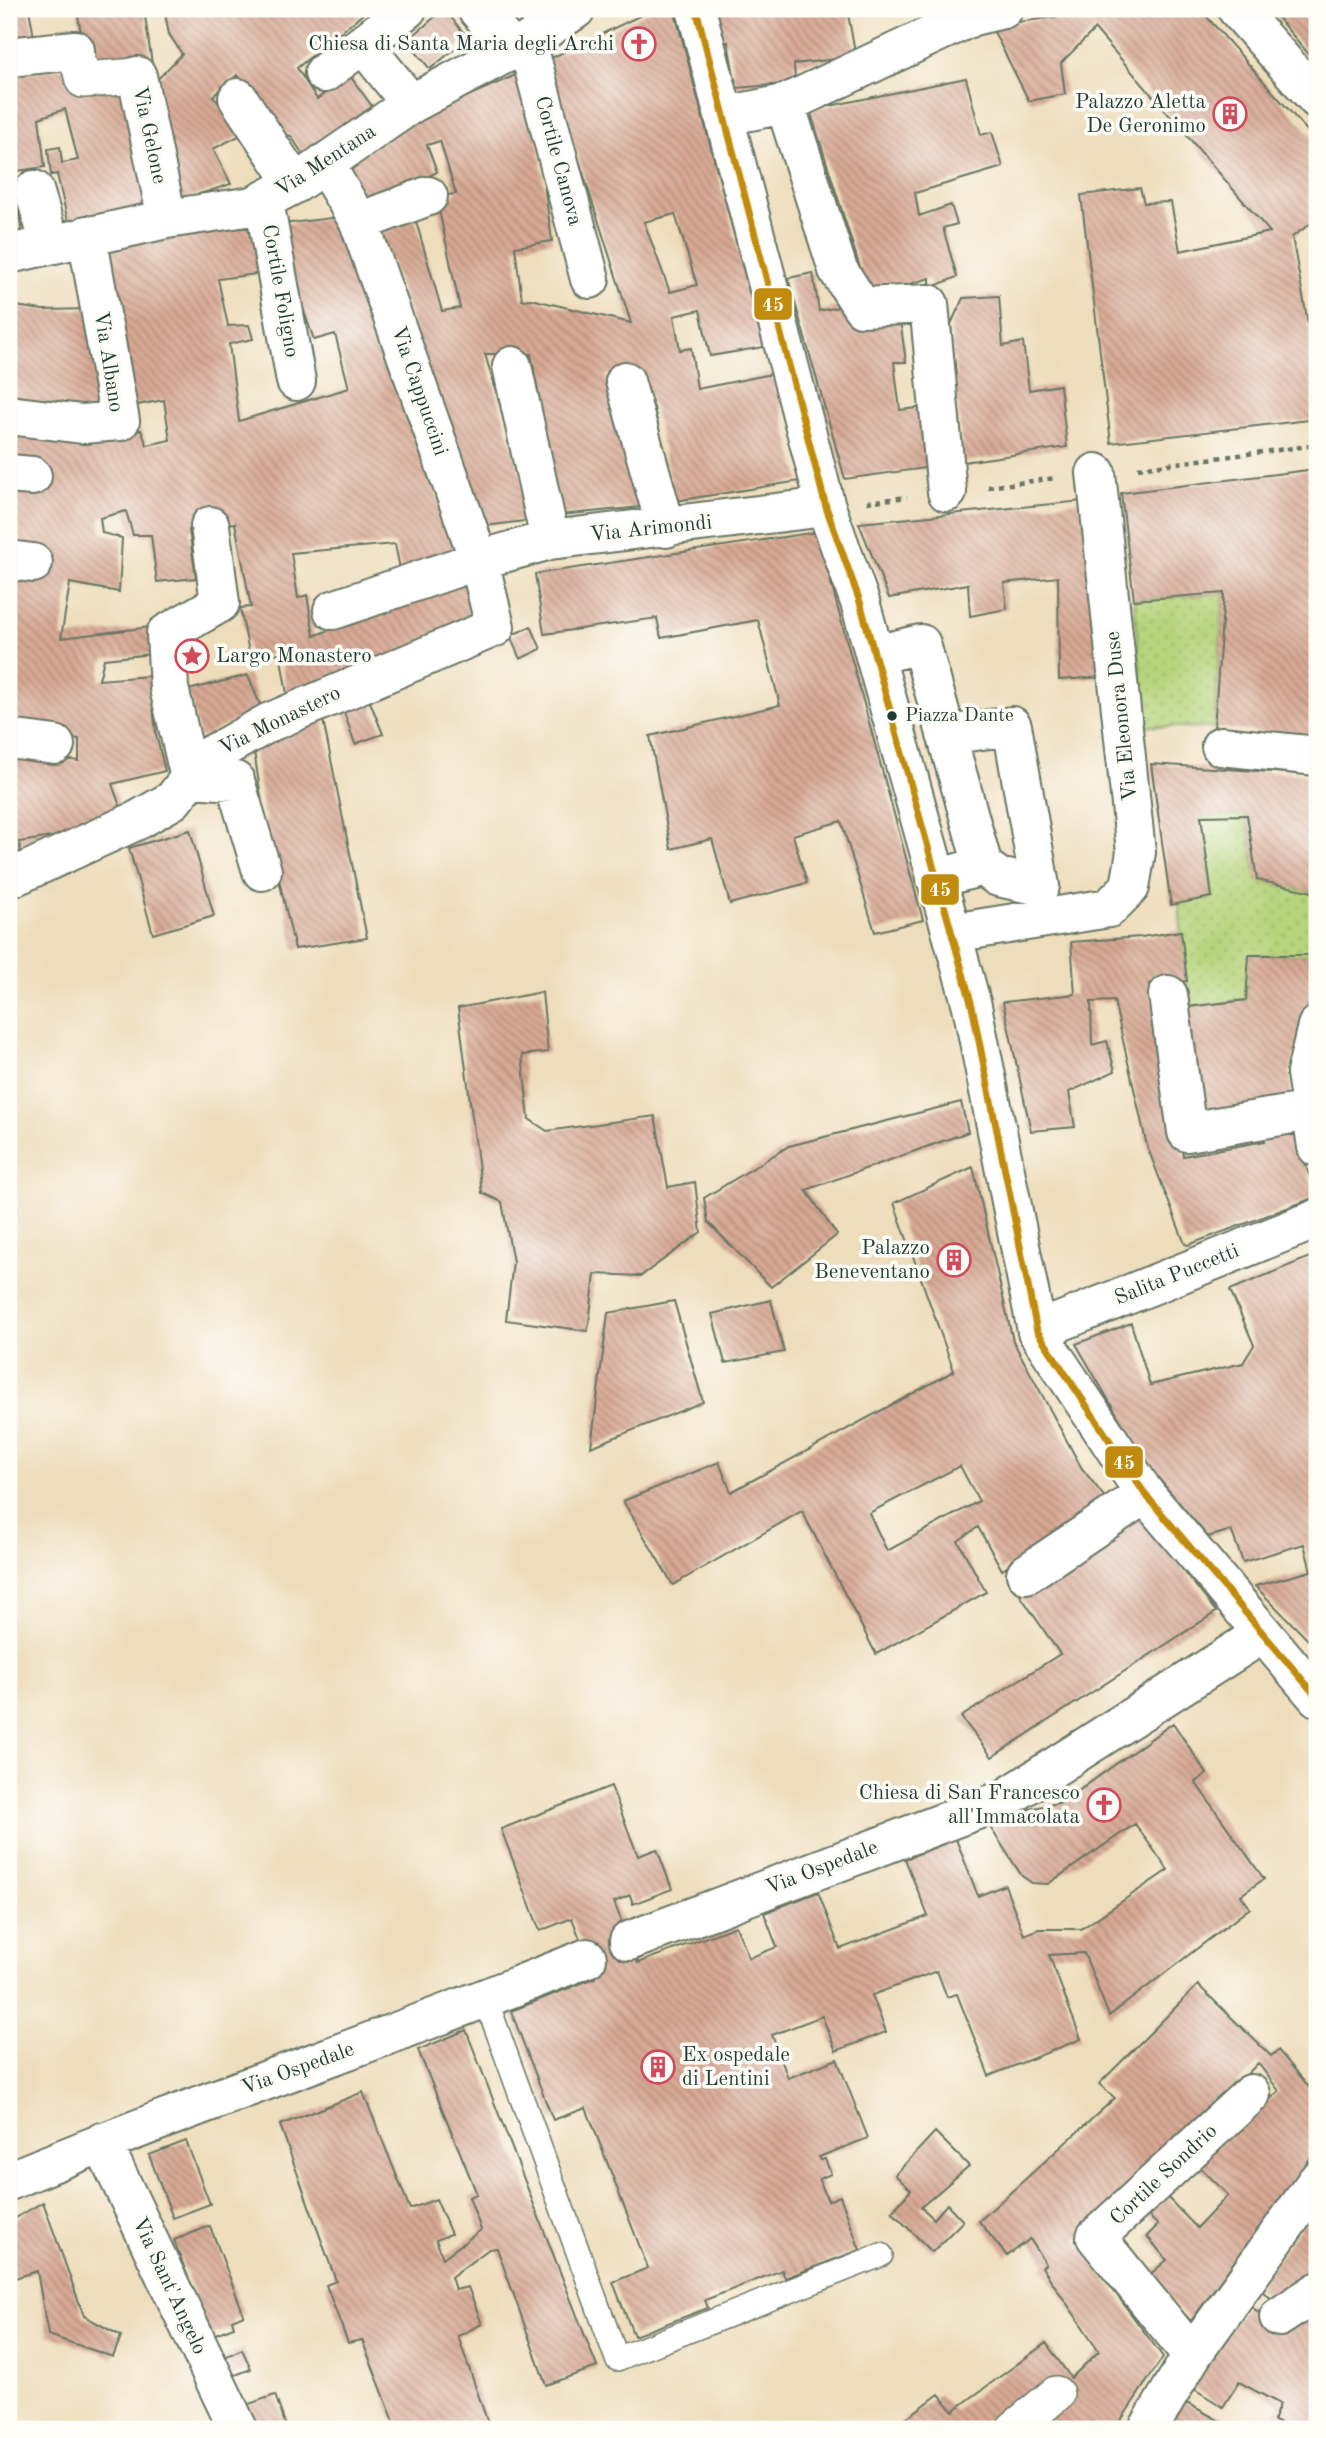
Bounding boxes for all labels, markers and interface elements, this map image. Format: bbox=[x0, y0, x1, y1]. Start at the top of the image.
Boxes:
church icon: Chiesa di Santa Maria degli Archi bbox=[620, 25, 658, 63]
place label: Chiesa di Santa Maria degli Archi bbox=[308, 34, 614, 55]
street label: Via Gelone bbox=[128, 84, 170, 186]
place label: Palazzo Aletta De Geronimo bbox=[1075, 92, 1206, 137]
street label: Cortile Canova bbox=[531, 94, 585, 228]
building icon: Palazzo Aletta De Geronimo bbox=[1211, 95, 1249, 133]
street label: Via Mentana bbox=[272, 121, 380, 201]
street label: Cortile Foligno bbox=[258, 223, 302, 359]
line badge: 45 bbox=[753, 287, 793, 321]
text: 45 bbox=[762, 297, 784, 316]
street label: Via Albano bbox=[90, 310, 126, 414]
street label: Via Cappuccini bbox=[387, 323, 451, 459]
street label: Via Arimondi bbox=[589, 512, 713, 546]
street label: Via Eleonora Duse bbox=[1103, 630, 1141, 802]
place icon: Largo Monastero bbox=[173, 637, 211, 675]
place label: Largo Monastero bbox=[216, 646, 372, 667]
street label: Via Monastero bbox=[216, 683, 344, 759]
place label: Piazza Dante bbox=[905, 707, 1014, 726]
marker: Piazza Dante bbox=[885, 709, 899, 723]
line badge: 45 bbox=[920, 873, 960, 906]
text: 45 bbox=[929, 882, 951, 901]
place label: Palazzo Beneventano bbox=[814, 1238, 930, 1283]
building icon: Palazzo Beneventano bbox=[935, 1241, 973, 1279]
street label: Salita Puccetti bbox=[1112, 1241, 1242, 1309]
line badge: 45 bbox=[1104, 1445, 1144, 1479]
text: 45 bbox=[1113, 1455, 1135, 1474]
place label: Chiesa di San Francesco all'Immacolata bbox=[859, 1783, 1080, 1828]
church icon: Chiesa di San Francesco all'Immacolata bbox=[1085, 1786, 1123, 1824]
street label: Via Ospedale bbox=[763, 1837, 881, 1899]
street label: Via Ospedale bbox=[239, 2039, 357, 2099]
place label: Ex ospedale di Lentini bbox=[682, 2045, 790, 2090]
building icon: Ex ospedale di Lentini bbox=[639, 2048, 677, 2086]
street label: Cortile Sondrio bbox=[1106, 2120, 1222, 2230]
street label: Via Sant'Angelo bbox=[128, 2214, 210, 2358]

